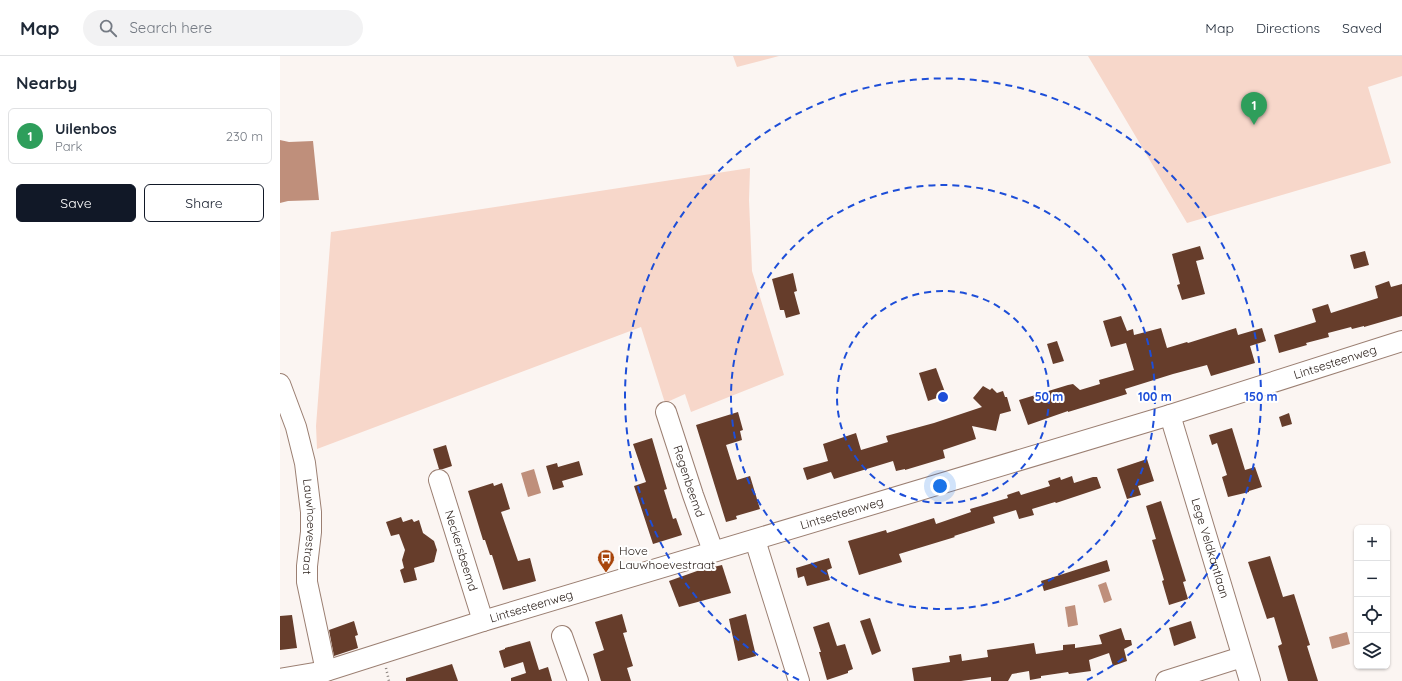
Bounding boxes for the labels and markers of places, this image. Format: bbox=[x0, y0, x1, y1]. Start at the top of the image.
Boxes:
pin: 1 bbox=[1241, 92, 1267, 125]
centre of rings bbox=[936, 390, 950, 404]
place label: Hove Lauwhoevestraat bbox=[619, 543, 715, 572]
bus stop icon: Hove Lauwhoevestraat bbox=[596, 548, 616, 573]

